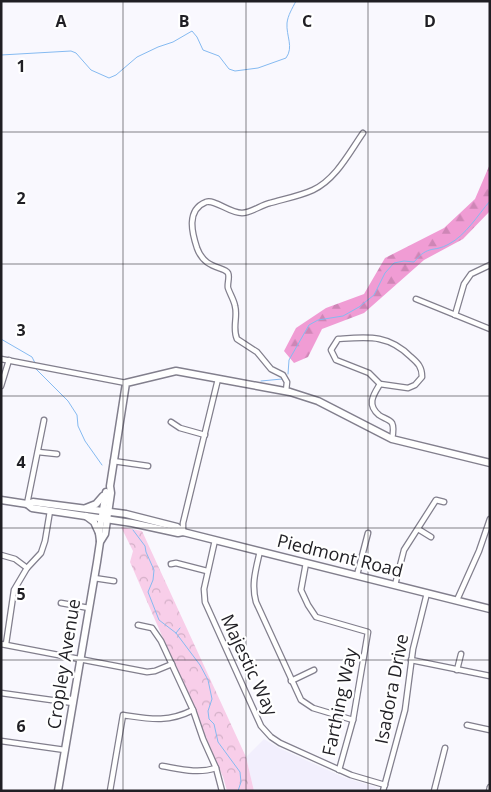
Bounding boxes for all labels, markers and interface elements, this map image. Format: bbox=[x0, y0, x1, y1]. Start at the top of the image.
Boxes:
text: A bbox=[55, 10, 67, 32]
text: B bbox=[179, 10, 189, 32]
text: C bbox=[302, 10, 312, 32]
text: D bbox=[424, 10, 436, 32]
text: 1 bbox=[16, 55, 26, 77]
text: 2 bbox=[16, 187, 26, 209]
text: 3 bbox=[16, 319, 26, 341]
text: 4 bbox=[16, 451, 26, 473]
street label: Piedmont Road bbox=[275, 528, 406, 582]
text: 5 bbox=[16, 583, 26, 605]
street label: Cropley Avenue bbox=[41, 597, 85, 731]
street label: Majestic Way bbox=[216, 610, 284, 720]
street label: Isadora Drive bbox=[369, 632, 413, 746]
street label: Farthing Way bbox=[316, 645, 362, 758]
text: 6 bbox=[16, 715, 26, 737]

